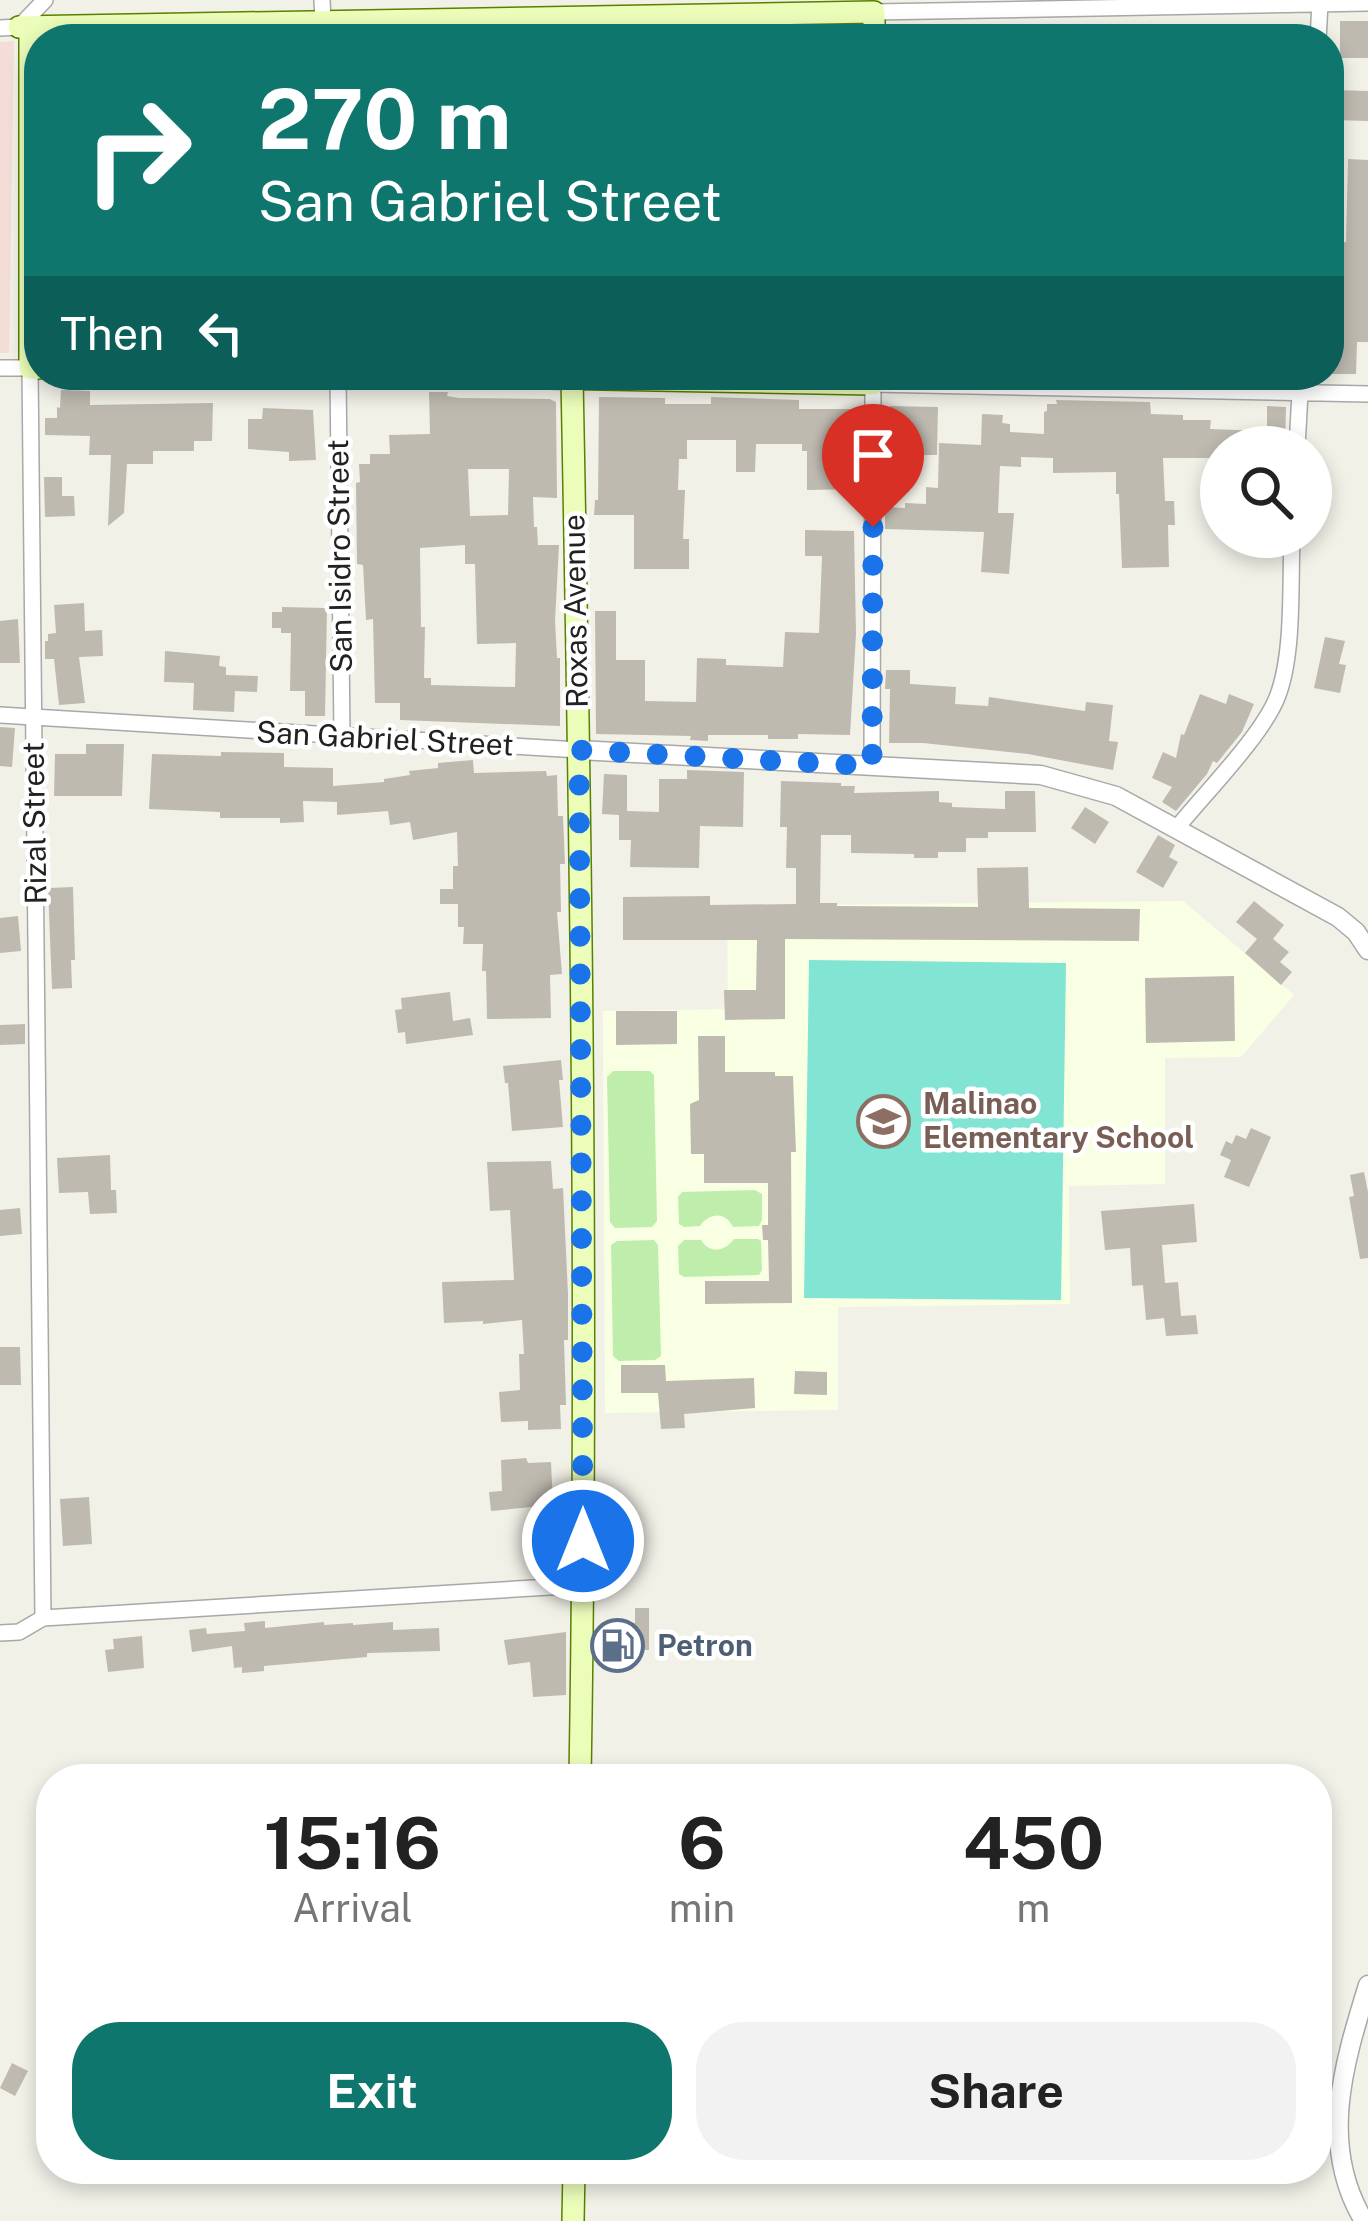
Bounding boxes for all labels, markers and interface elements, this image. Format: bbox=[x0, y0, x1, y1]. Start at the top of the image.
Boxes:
text: 270 m bbox=[258, 69, 511, 168]
icon: right bbox=[60, 72, 216, 228]
text: San Gabriel Street bbox=[258, 170, 722, 233]
icon: left bbox=[188, 300, 254, 366]
text: Then bbox=[60, 307, 164, 360]
pin bbox=[822, 404, 924, 527]
icon: arrive bbox=[840, 422, 906, 488]
map controls bbox=[1200, 426, 1332, 558]
button: search bbox=[1200, 426, 1332, 558]
street label: San Isidro Street bbox=[319, 439, 359, 673]
street label: Roxas Avenue bbox=[555, 514, 595, 708]
street label: San Gabriel Street bbox=[255, 713, 515, 763]
street label: Rizal Street bbox=[15, 741, 53, 905]
place label: Malinao Elementary School bbox=[923, 1085, 1194, 1155]
school or university icon: Malinao Elementary School bbox=[856, 1093, 912, 1149]
position arrow bbox=[520, 1478, 646, 1604]
fuel station icon: Petron bbox=[590, 1618, 646, 1674]
place label: Petron bbox=[657, 1627, 753, 1663]
text: 15:16 bbox=[264, 1801, 441, 1885]
text: 6 bbox=[678, 1801, 726, 1885]
text: 450 bbox=[963, 1801, 1104, 1885]
text: Arrival bbox=[292, 1885, 413, 1931]
text: min bbox=[669, 1885, 735, 1931]
text: m bbox=[1017, 1885, 1050, 1931]
button: Exit bbox=[72, 2022, 672, 2160]
button: Share bbox=[696, 2022, 1296, 2160]

